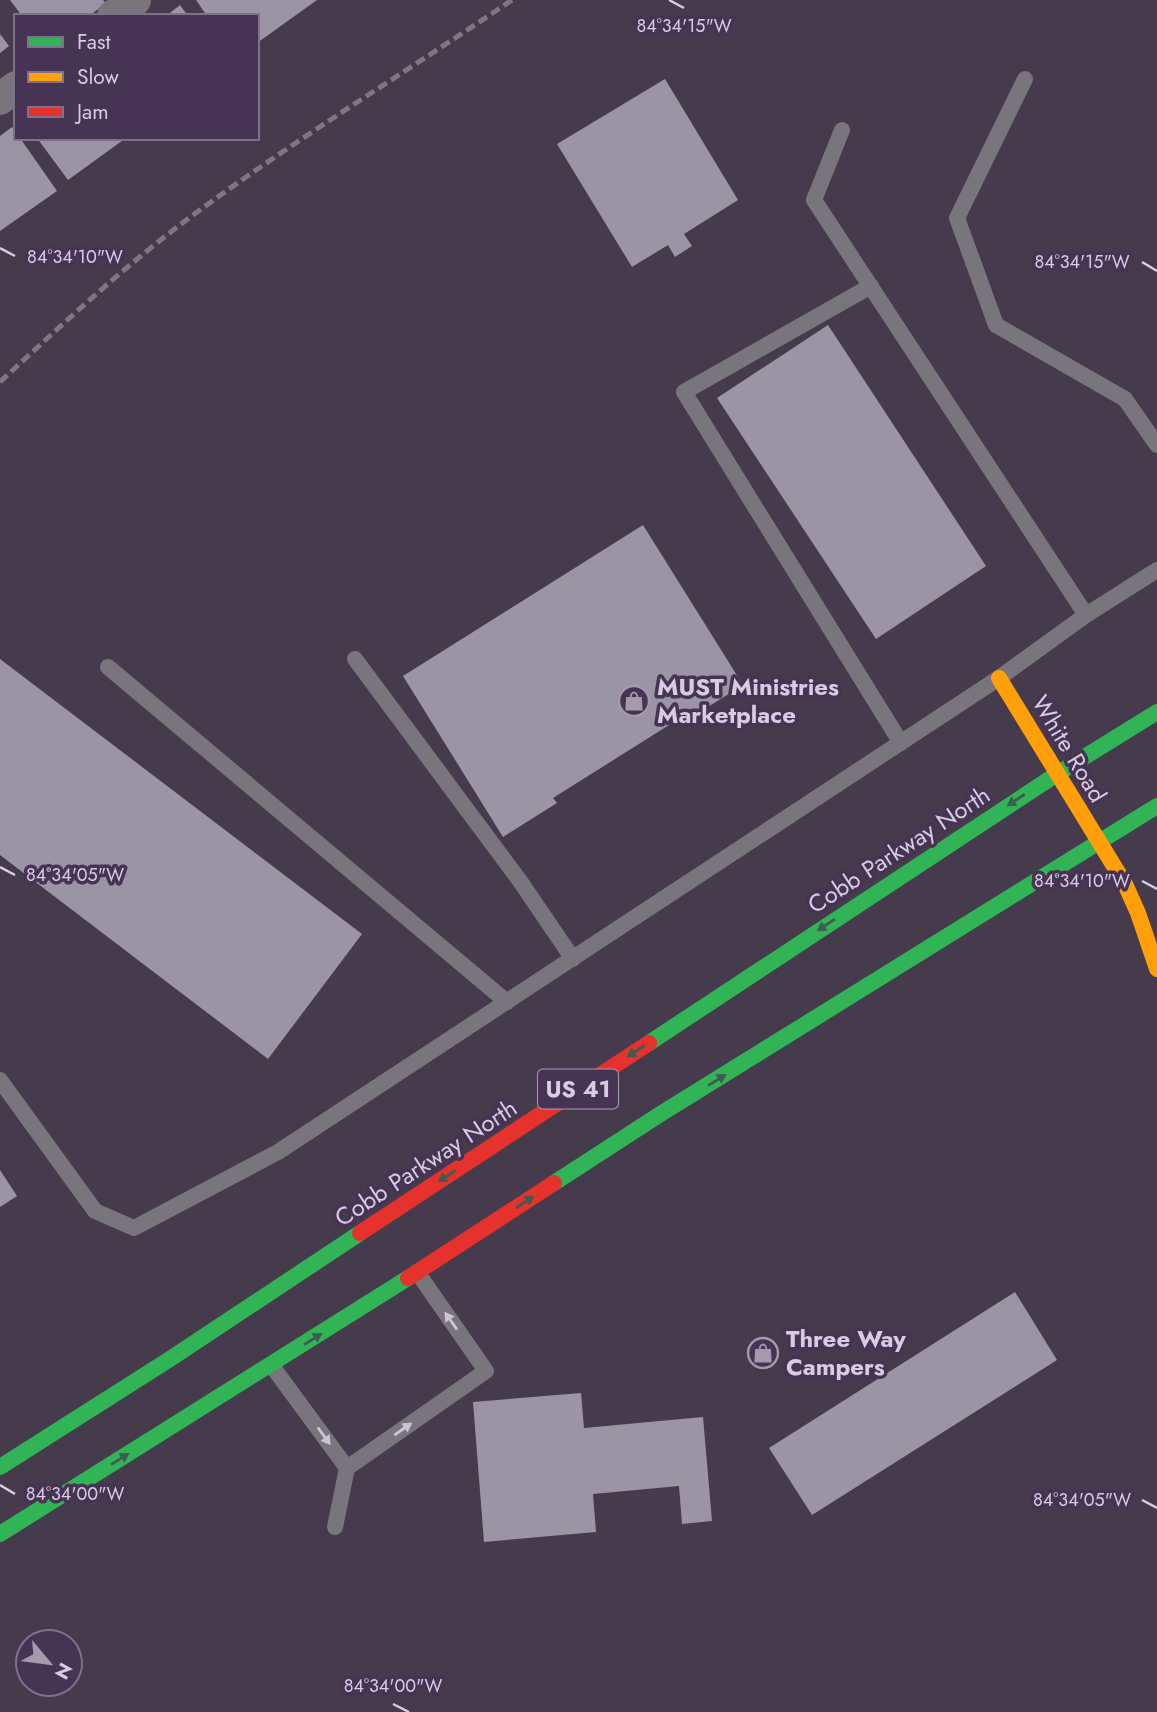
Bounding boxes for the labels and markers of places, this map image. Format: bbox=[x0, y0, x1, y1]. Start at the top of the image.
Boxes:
place label: MUST Ministries Marketplace bbox=[657, 669, 839, 732]
shop icon: MUST Ministries Marketplace bbox=[617, 684, 651, 718]
place label: Three Way Campers bbox=[786, 1321, 906, 1384]
shop icon: Three Way Campers bbox=[746, 1336, 780, 1370]

